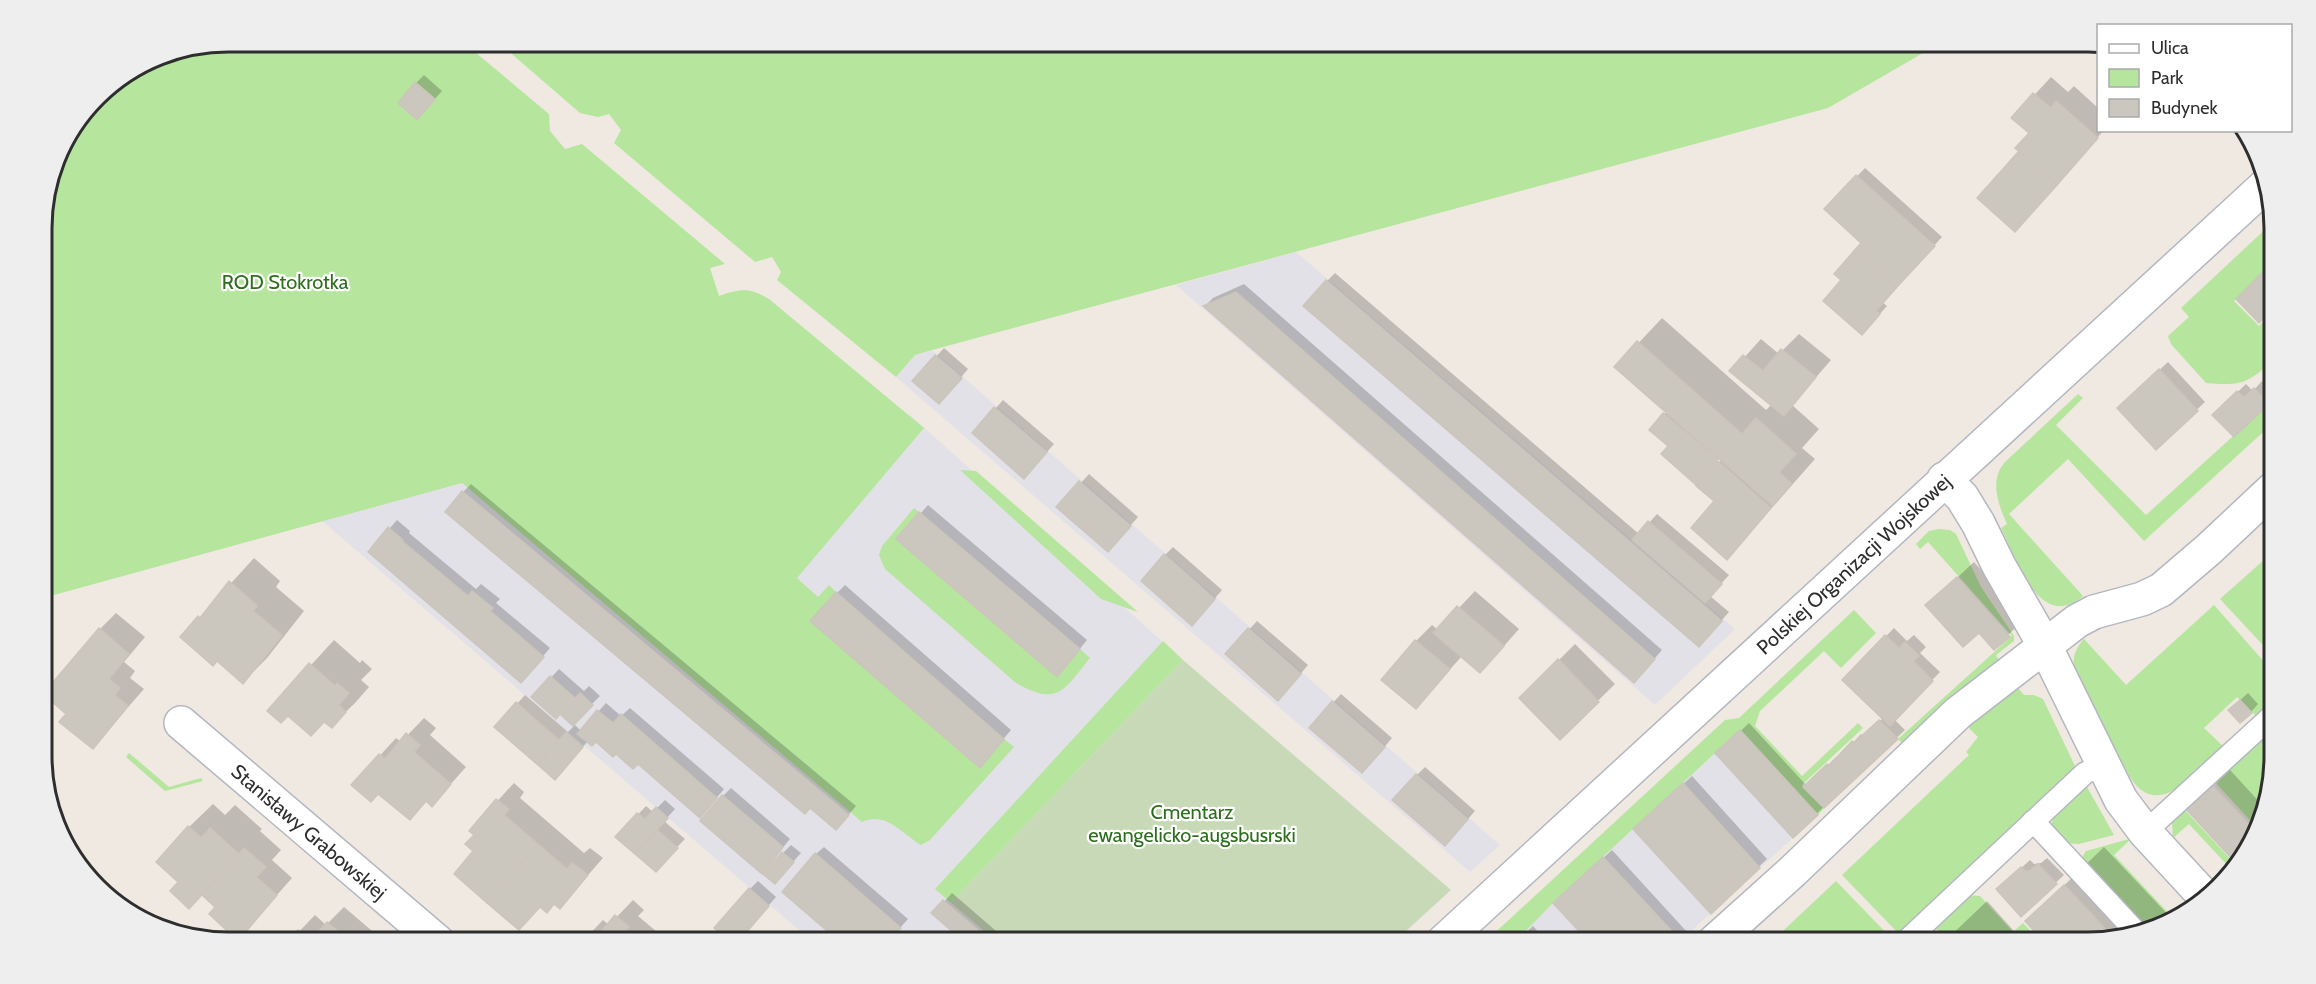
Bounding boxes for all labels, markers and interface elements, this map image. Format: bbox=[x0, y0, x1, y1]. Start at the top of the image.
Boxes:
legend bbox=[2097, 24, 2292, 132]
text: Ulica bbox=[2151, 37, 2189, 59]
text: Park bbox=[2151, 67, 2184, 89]
text: Budynek bbox=[2151, 97, 2218, 119]
park label: ROD Stokrotka bbox=[222, 270, 349, 294]
street label: Polskiej Organizacji Wojskowej bbox=[1752, 469, 1956, 659]
street label: Stanisławy Grabowskiej bbox=[226, 759, 391, 905]
park label: Cmentarz ewangelicko-augsbusrski bbox=[1088, 800, 1296, 847]

